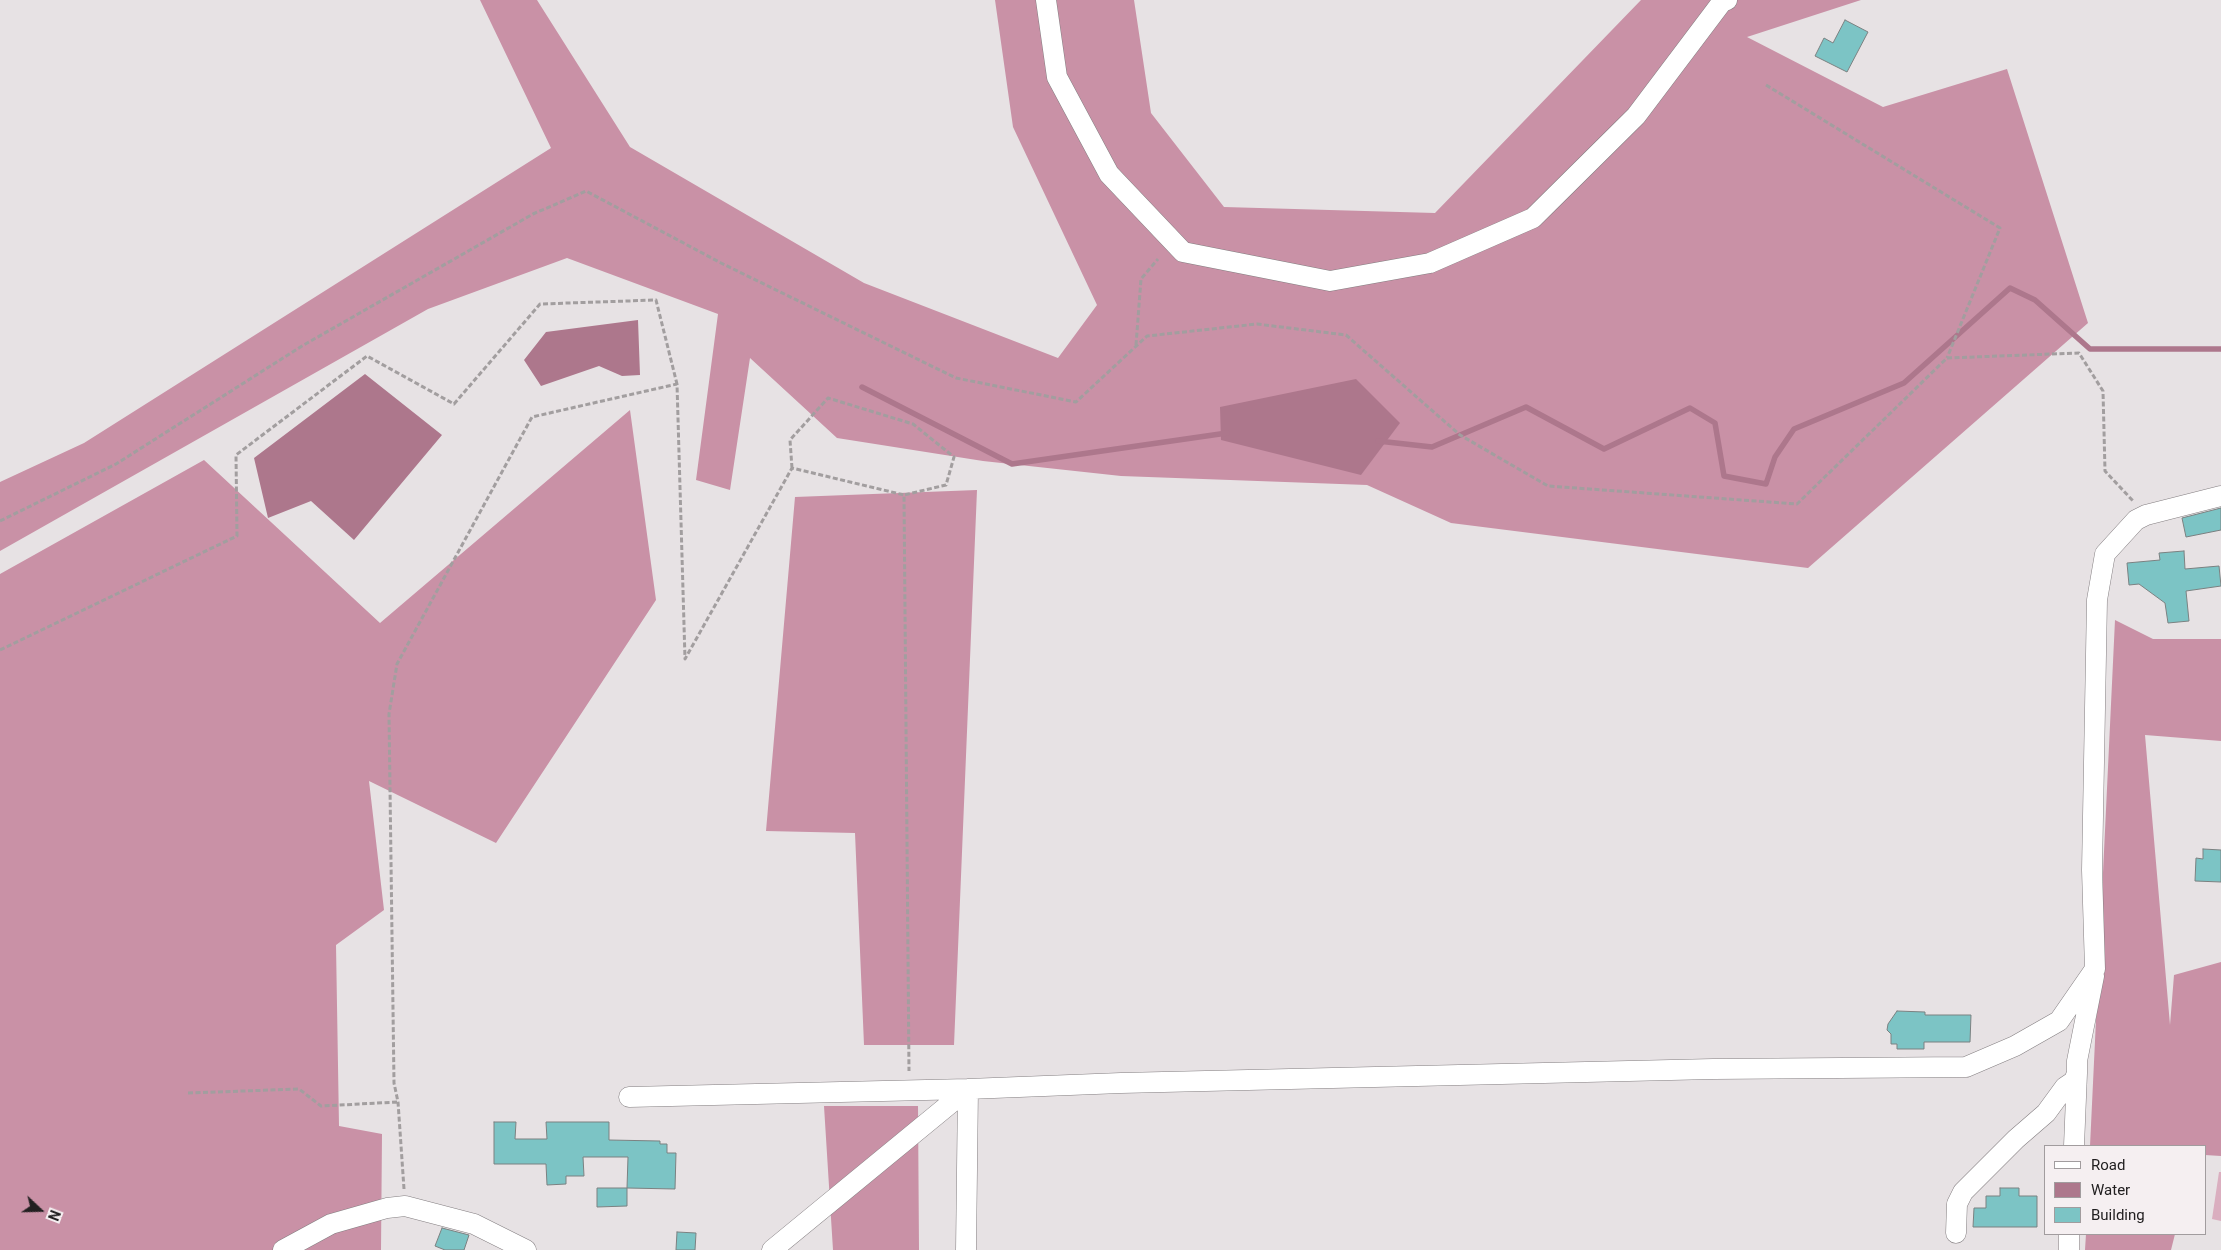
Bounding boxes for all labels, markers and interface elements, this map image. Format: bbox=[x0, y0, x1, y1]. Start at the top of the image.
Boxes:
legend bbox=[2044, 1145, 2206, 1235]
text: Road bbox=[2091, 1156, 2125, 1174]
text: Water bbox=[2091, 1181, 2130, 1199]
north arrow bbox=[15, 1185, 65, 1235]
text: Building bbox=[2091, 1206, 2145, 1224]
text: N bbox=[45, 1208, 63, 1223]

